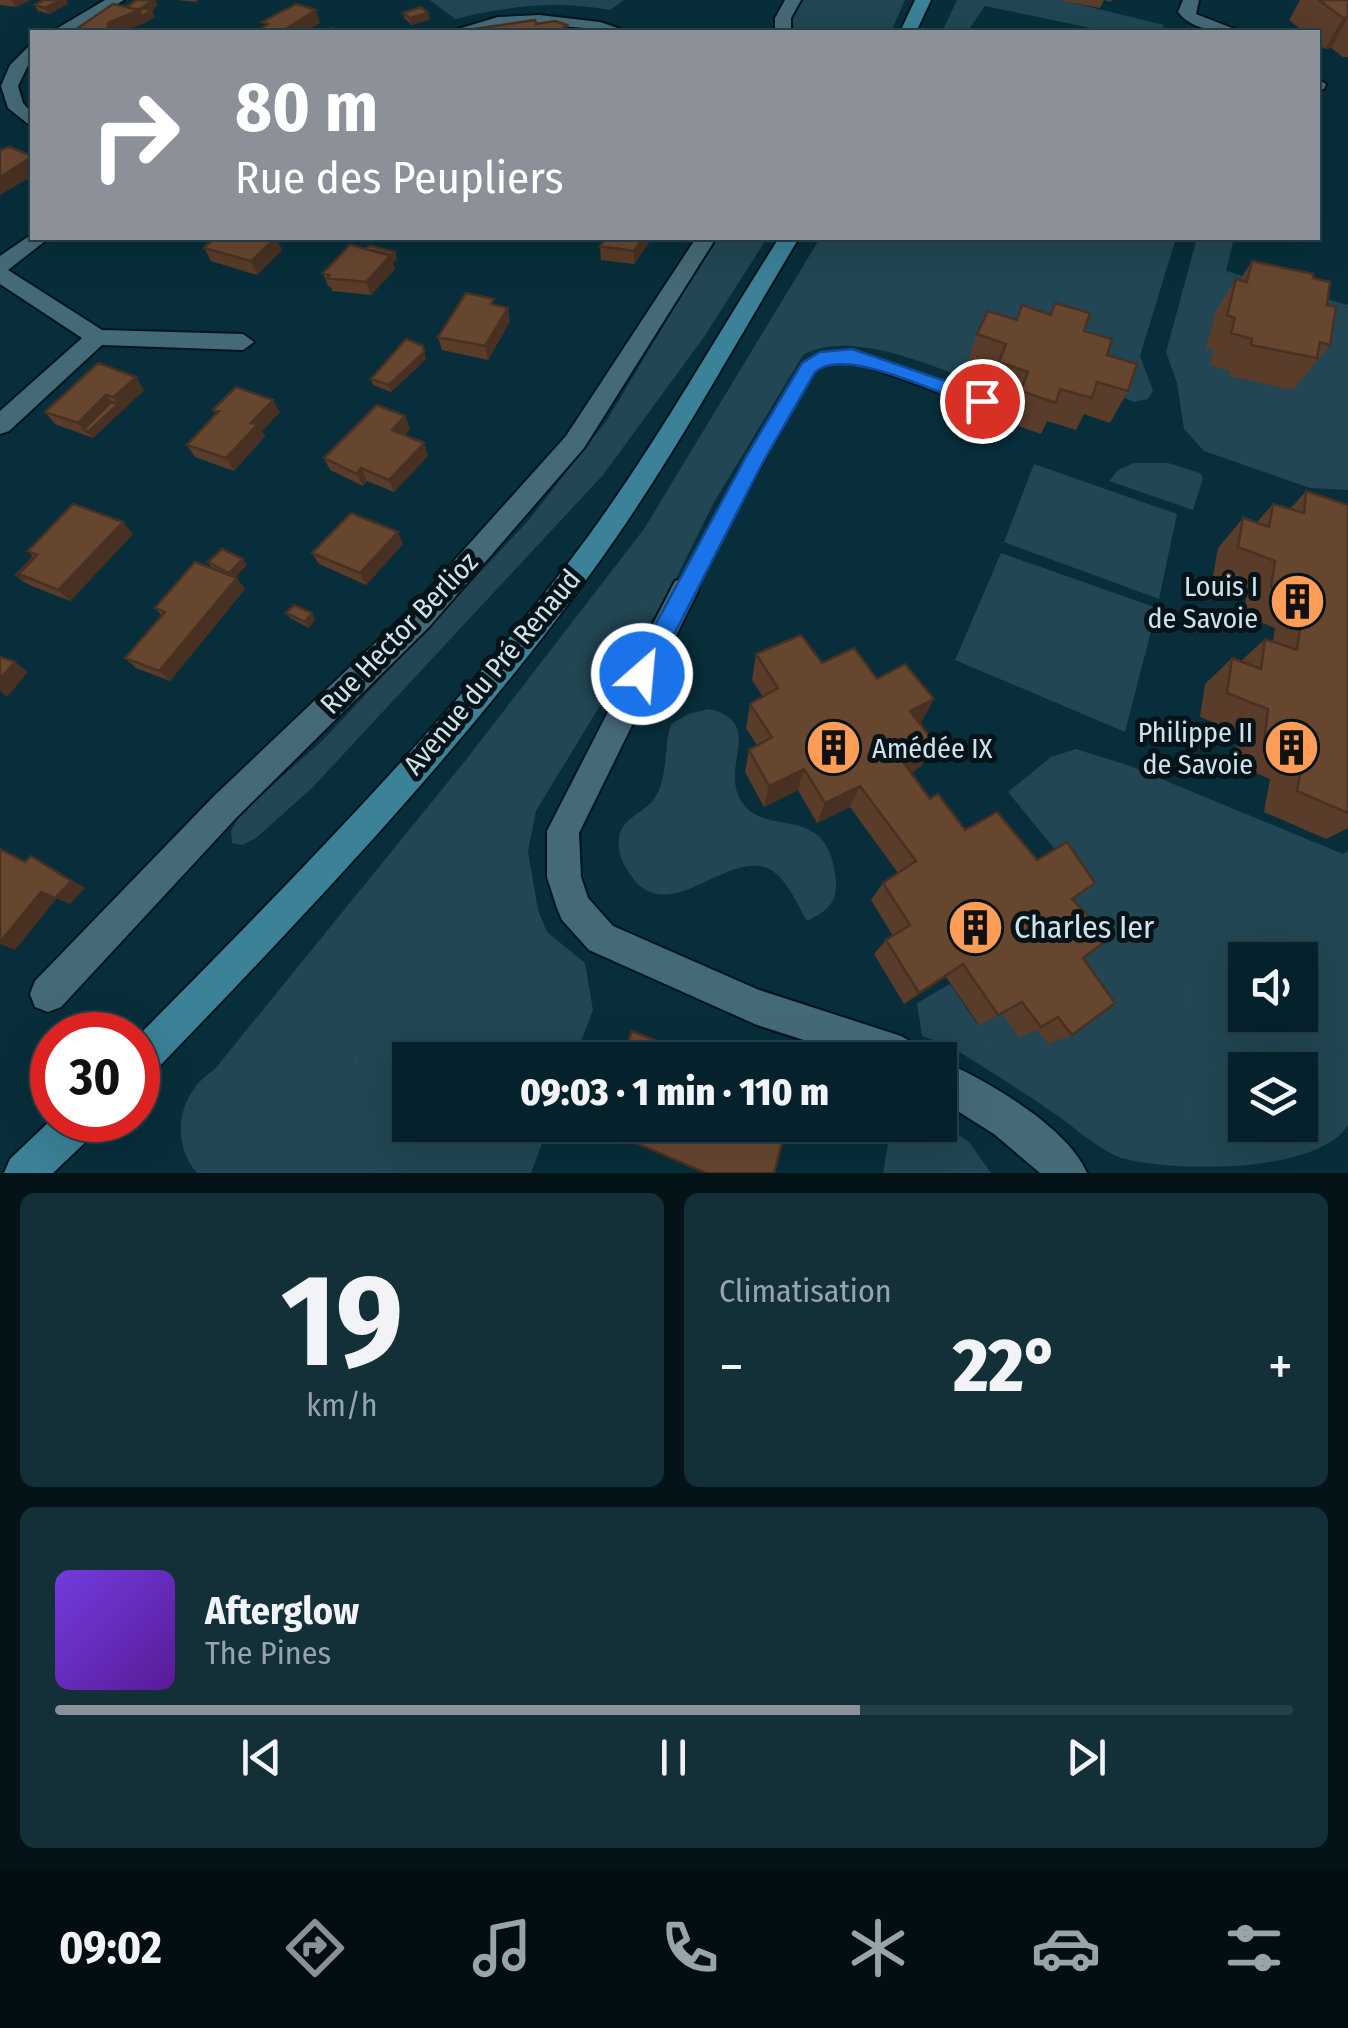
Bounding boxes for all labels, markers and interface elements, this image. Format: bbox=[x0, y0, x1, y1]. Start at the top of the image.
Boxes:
text: 80 m bbox=[235, 66, 378, 150]
icon: right bbox=[70, 70, 200, 200]
text: Rue des Peupliers bbox=[235, 151, 564, 205]
pin bbox=[940, 359, 1025, 444]
icon: arrive bbox=[955, 374, 1010, 429]
street label: Rue Hector Berlioz bbox=[314, 545, 484, 721]
street label: Avenue du Pré Renaud bbox=[397, 563, 587, 781]
place label: Louis I de Savoie bbox=[1147, 570, 1258, 635]
building icon: Louis I de Savoie bbox=[1267, 572, 1327, 632]
position arrow bbox=[590, 622, 694, 726]
place label: Philippe II de Savoie bbox=[1138, 716, 1253, 781]
building icon: Amédée IX bbox=[803, 718, 863, 778]
building icon: Philippe II de Savoie bbox=[1262, 718, 1322, 778]
place label: Amédée IX bbox=[872, 732, 993, 765]
building icon: Charles Ier bbox=[945, 897, 1005, 957]
place label: Charles Ier bbox=[1014, 908, 1154, 946]
map controls bbox=[1228, 942, 1318, 1142]
button: sound bbox=[1228, 942, 1318, 1032]
speed limit sign: 30 bbox=[30, 1012, 160, 1142]
button: layers bbox=[1228, 1052, 1318, 1142]
text: 09:03 · 1 min · 110 m bbox=[520, 1069, 829, 1115]
text: 19 bbox=[281, 1243, 403, 1399]
text: Climatisation bbox=[719, 1272, 892, 1310]
text: 22° bbox=[953, 1321, 1059, 1411]
text: − bbox=[719, 1334, 744, 1400]
text: + bbox=[1268, 1334, 1293, 1400]
text: km/h bbox=[306, 1386, 378, 1424]
text: Afterglow bbox=[205, 1588, 359, 1634]
text: The Pines bbox=[205, 1634, 331, 1672]
icon: previous bbox=[234, 1730, 289, 1785]
icon: pause bbox=[646, 1730, 701, 1785]
icon: next bbox=[1059, 1730, 1114, 1785]
icon: directions bbox=[280, 1913, 350, 1983]
icon: music bbox=[467, 1913, 537, 1983]
icon: phone bbox=[655, 1913, 725, 1983]
icon: climate bbox=[843, 1913, 913, 1983]
icon: car bbox=[1031, 1913, 1101, 1983]
icon: filters bbox=[1219, 1913, 1289, 1983]
text: 09:02 bbox=[59, 1921, 162, 1975]

